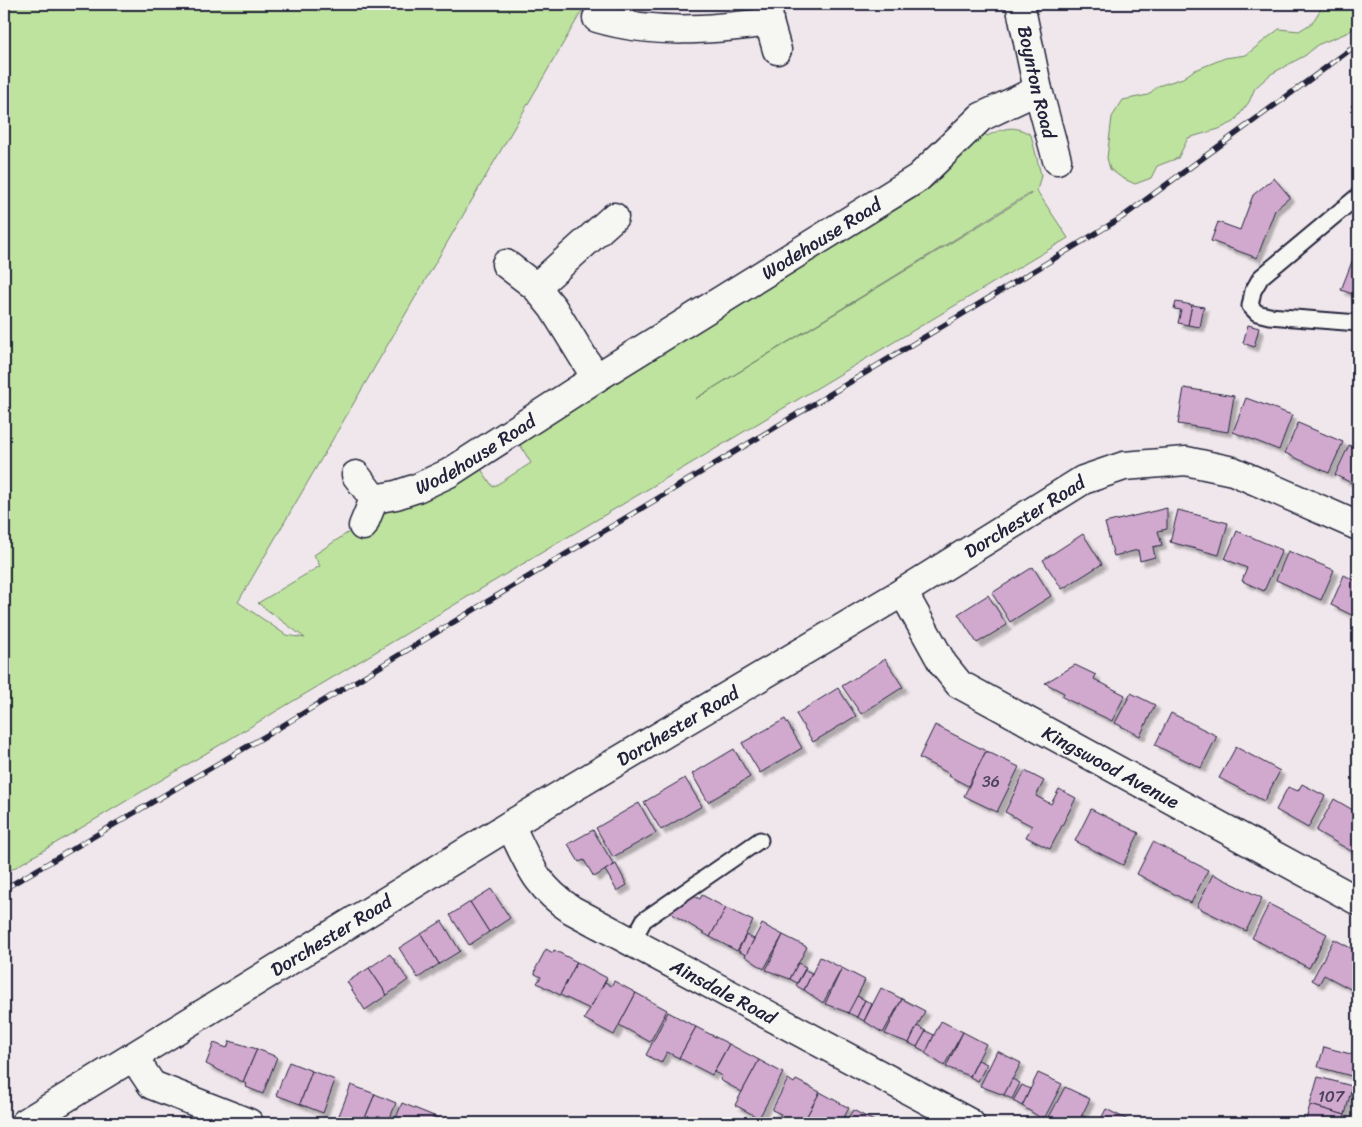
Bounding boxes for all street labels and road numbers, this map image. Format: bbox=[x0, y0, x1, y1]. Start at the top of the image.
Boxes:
street label: Boynton Road bbox=[1008, 23, 1067, 143]
street label: Wodehouse Road bbox=[754, 187, 890, 288]
street label: Wodehouse Road bbox=[409, 404, 544, 503]
street label: Dorchester Road bbox=[957, 465, 1093, 567]
street label: Dorchester Road bbox=[610, 675, 747, 775]
street label: Kingswood Avenue bbox=[1036, 716, 1186, 818]
street label: Dorchester Road bbox=[264, 884, 400, 985]
street label: Ainsdale Road bbox=[664, 949, 784, 1034]

